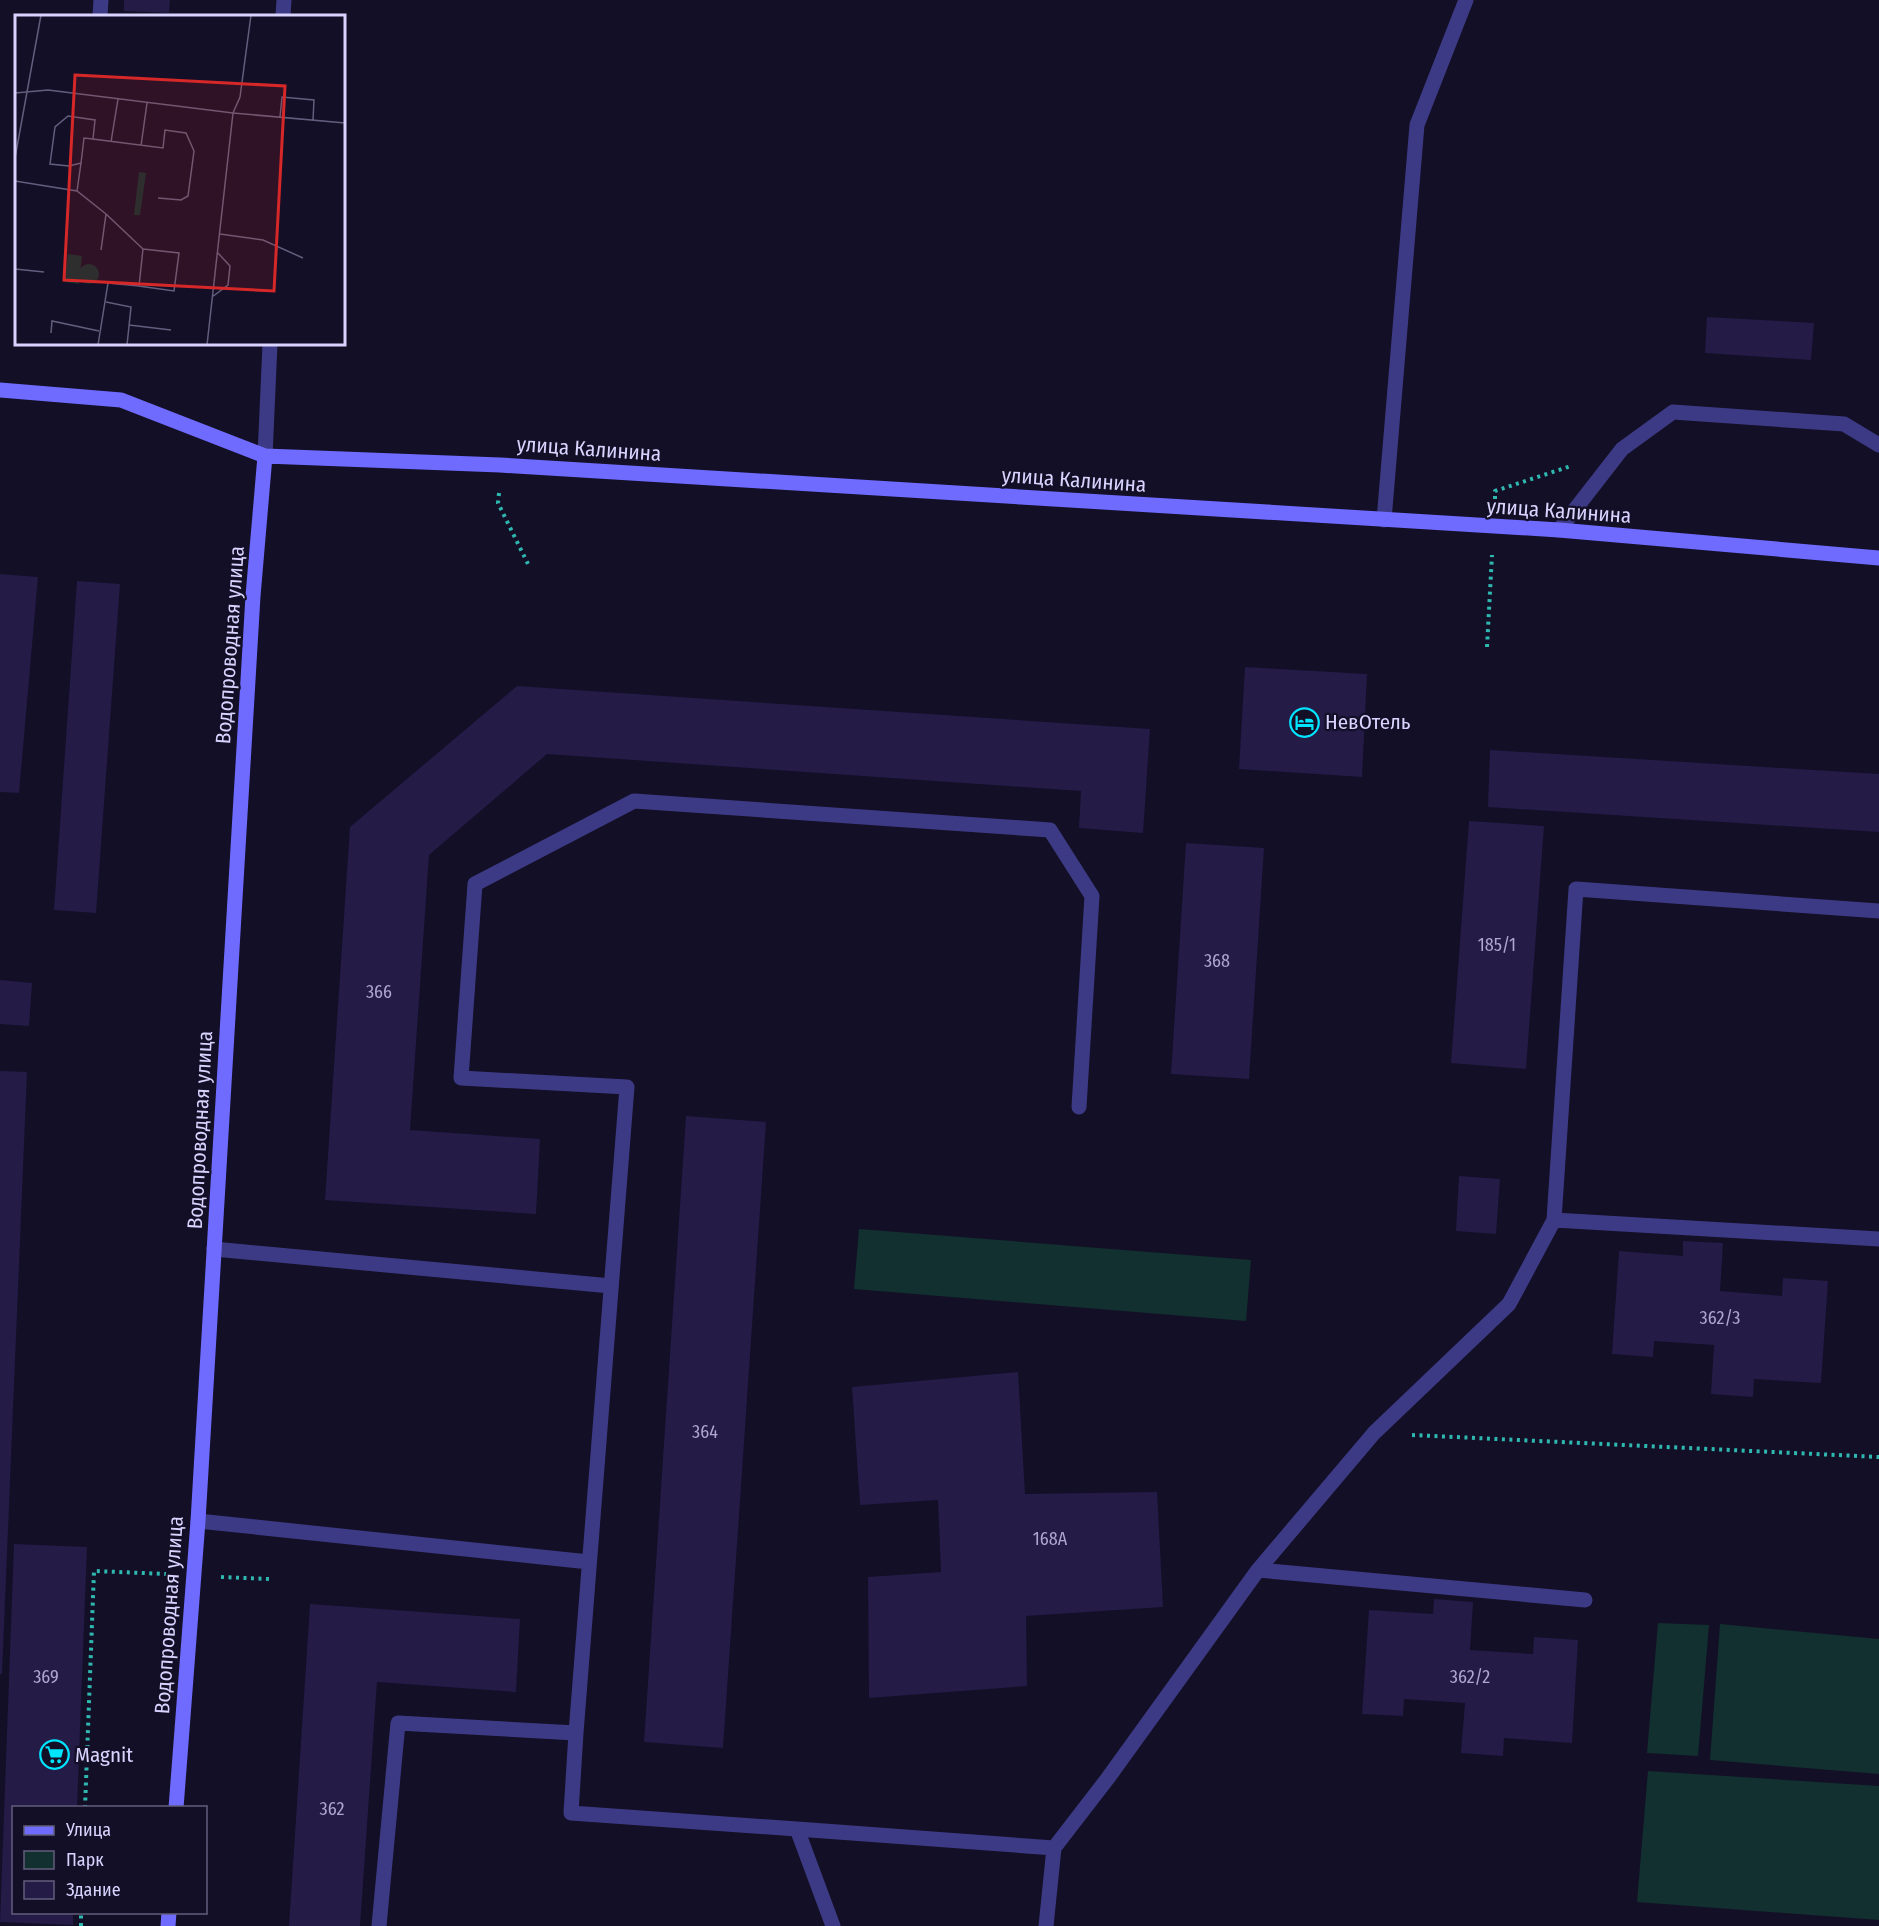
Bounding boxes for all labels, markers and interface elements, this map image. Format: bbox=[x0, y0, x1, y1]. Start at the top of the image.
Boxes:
inset map bbox=[15, 15, 345, 345]
street label: улица Калинина bbox=[516, 431, 662, 467]
street label: улица Калинина bbox=[1001, 462, 1147, 498]
street label: улица Калинина bbox=[1486, 493, 1632, 529]
street label: Водопроводная улица bbox=[210, 545, 250, 745]
hotel icon: НевОтель bbox=[1288, 706, 1320, 738]
place label: НевОтель bbox=[1325, 709, 1411, 735]
house number: 185/1 bbox=[1478, 934, 1516, 956]
house number: 368 bbox=[1204, 950, 1230, 972]
house number: 366 bbox=[366, 981, 392, 1003]
street label: Водопроводная улица bbox=[182, 1030, 218, 1230]
house number: 362/3 bbox=[1700, 1307, 1740, 1329]
house number: 364 bbox=[692, 1421, 718, 1443]
street label: Водопроводная улица bbox=[149, 1515, 189, 1715]
house number: 168А bbox=[1033, 1528, 1068, 1550]
house number: 369 bbox=[33, 1666, 59, 1688]
house number: 362/2 bbox=[1450, 1666, 1490, 1688]
supermarket icon: Magnit bbox=[38, 1739, 70, 1771]
place label: Magnit bbox=[75, 1742, 133, 1768]
house number: 362 bbox=[320, 1798, 344, 1820]
legend bbox=[12, 1806, 207, 1914]
text: Улица bbox=[65, 1819, 111, 1841]
text: Парк bbox=[66, 1849, 104, 1871]
text: Здание bbox=[66, 1879, 121, 1901]

